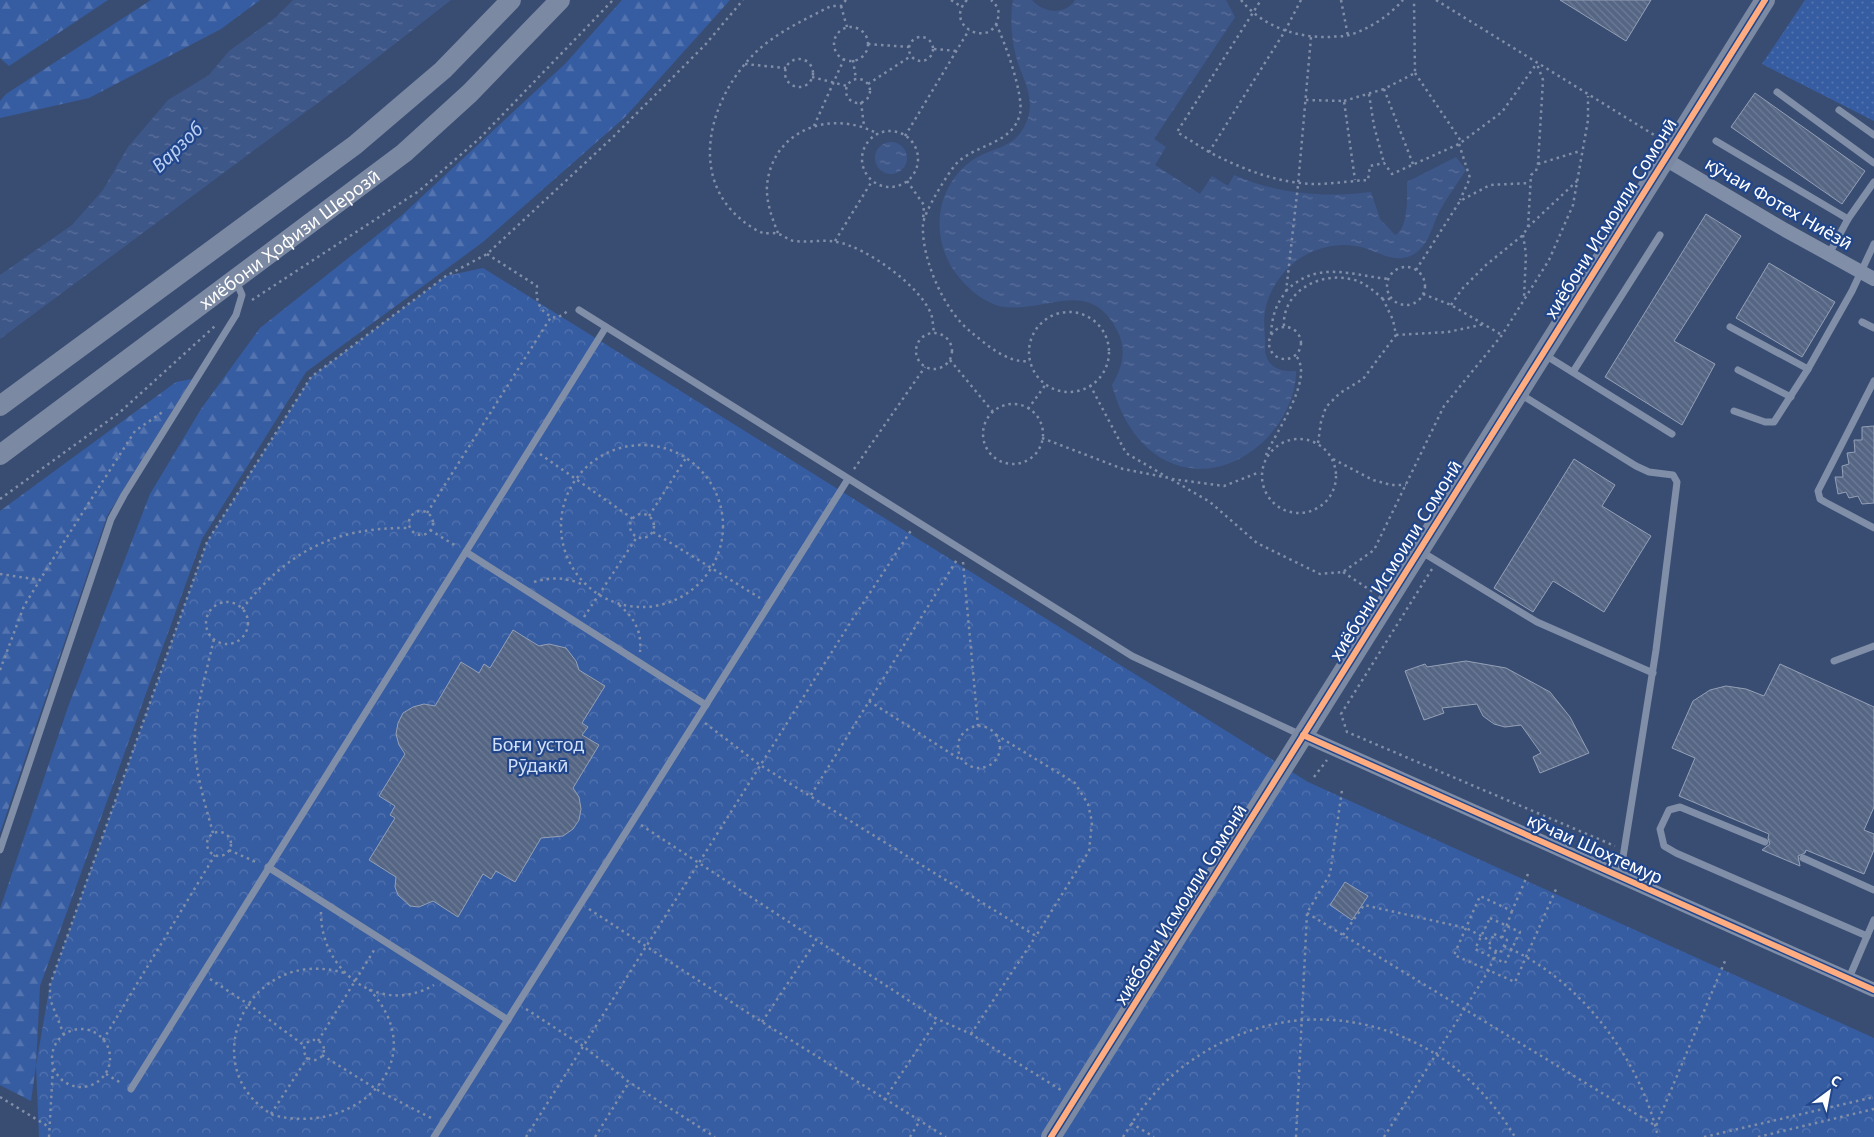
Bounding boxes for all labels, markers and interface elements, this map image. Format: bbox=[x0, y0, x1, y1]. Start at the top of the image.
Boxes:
street label: хиёбони Исмоили Сомонӣ bbox=[1538, 113, 1682, 323]
water label: Варзоб bbox=[146, 116, 209, 178]
street label: кӯчаи Фотех Ниёзӣ bbox=[1701, 151, 1857, 255]
street label: хиёбони Ҳофизи Шерозӣ bbox=[194, 163, 384, 314]
street label: хиёбони Исмоили Сомонӣ bbox=[1323, 455, 1467, 665]
park label: Боғи устод Рӯдакӣ bbox=[492, 732, 584, 777]
street label: хиёбони Исмоили Сомонӣ bbox=[1108, 799, 1252, 1009]
street label: кӯчаи Шоҳтемур bbox=[1523, 807, 1667, 889]
north arrow bbox=[1804, 1067, 1854, 1117]
text: С bbox=[1827, 1070, 1845, 1091]

